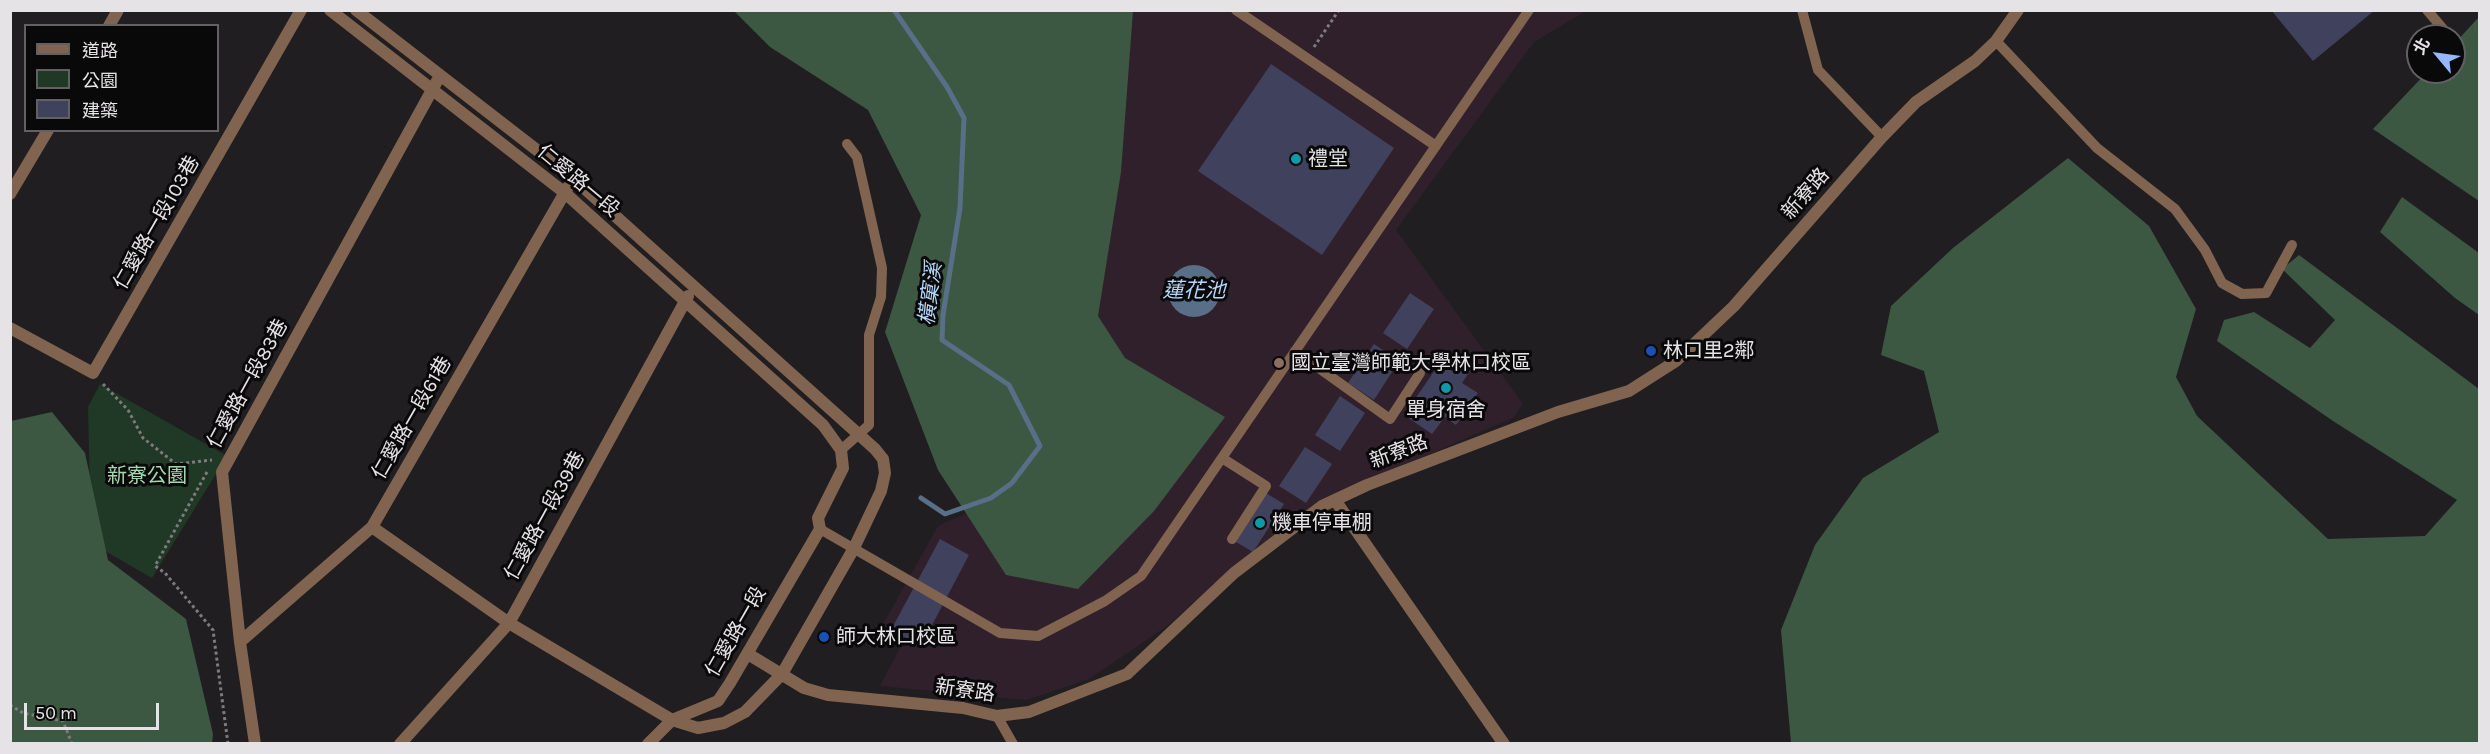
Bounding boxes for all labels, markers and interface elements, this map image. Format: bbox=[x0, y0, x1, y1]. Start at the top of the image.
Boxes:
legend bbox=[24, 24, 219, 132]
north arrow bbox=[2406, 24, 2466, 84]
text: 北 bbox=[2409, 34, 2434, 58]
text: 道路 bbox=[82, 40, 118, 62]
text: 公園 bbox=[82, 70, 118, 92]
text: 建築 bbox=[82, 100, 118, 122]
street label: 仁愛路一段 bbox=[532, 140, 624, 222]
place label: 禮堂 bbox=[1308, 147, 1348, 171]
street label: 仁愛路一段103巷 bbox=[109, 152, 205, 294]
marker: 禮堂 bbox=[1289, 152, 1303, 166]
street label: 新寮路 bbox=[1777, 163, 1835, 225]
water label: 橫窠溪 bbox=[915, 261, 947, 327]
water label: 蓮花池 bbox=[1163, 278, 1225, 304]
street label: 仁愛路一段83巷 bbox=[203, 315, 293, 453]
place label: 林口里2鄰 bbox=[1663, 339, 1755, 363]
marker: 林口里2鄰 bbox=[1644, 344, 1658, 358]
place label: 國立臺灣師範大學林口校區 bbox=[1291, 351, 1531, 375]
street label: 仁愛路一段61巷 bbox=[367, 352, 457, 484]
marker: 國立臺灣師範大學林口校區 bbox=[1272, 356, 1286, 370]
marker: 單身宿舍 bbox=[1439, 381, 1453, 395]
place label: 單身宿舍 bbox=[1406, 398, 1486, 422]
street label: 新寮路 bbox=[1367, 430, 1431, 474]
street label: 仁愛路一段39巷 bbox=[500, 447, 590, 585]
park label: 新寮公園 bbox=[107, 464, 187, 488]
place label: 機車停車棚 bbox=[1272, 511, 1372, 535]
marker: 機車停車棚 bbox=[1253, 516, 1267, 530]
street label: 仁愛路一段 bbox=[701, 583, 771, 681]
place label: 師大林口校區 bbox=[836, 625, 956, 649]
marker: 師大林口校區 bbox=[817, 630, 831, 644]
street label: 新寮路 bbox=[934, 675, 996, 707]
scale bar bbox=[27, 691, 162, 729]
text: 50 m bbox=[35, 702, 77, 724]

